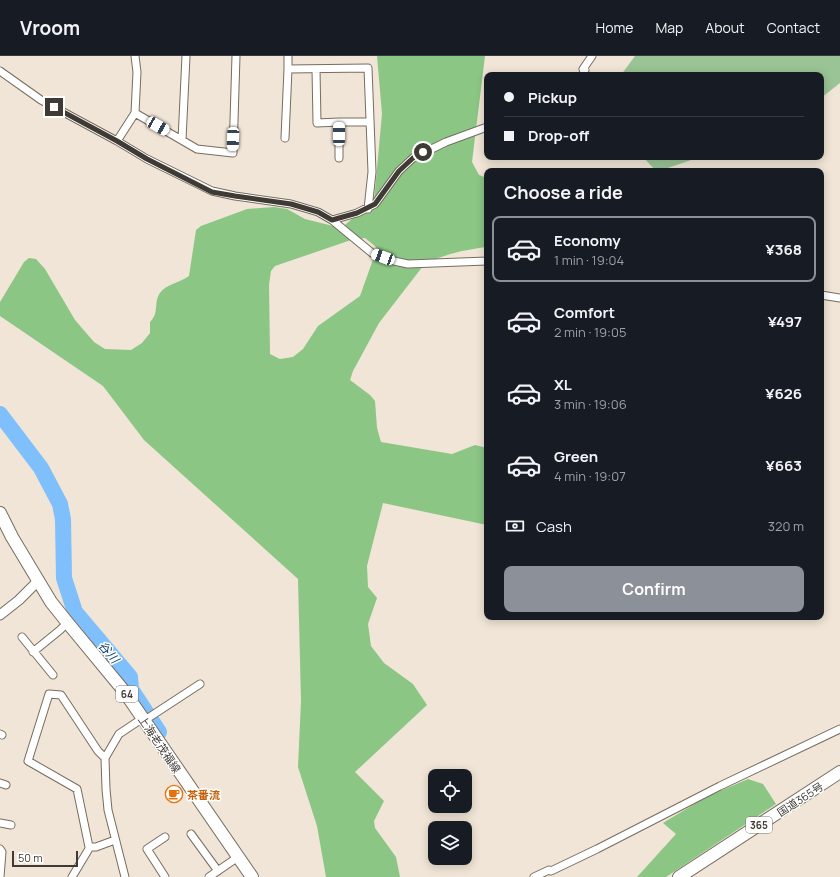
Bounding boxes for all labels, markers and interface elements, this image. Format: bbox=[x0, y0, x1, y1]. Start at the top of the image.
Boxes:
text: Vroom bbox=[20, 15, 80, 41]
text: Home bbox=[596, 18, 633, 37]
text: Map bbox=[655, 18, 683, 37]
text: About bbox=[705, 18, 745, 37]
text: Contact bbox=[767, 18, 820, 37]
text: Pickup bbox=[528, 87, 577, 108]
route end bbox=[45, 98, 63, 116]
car bbox=[145, 115, 171, 137]
car bbox=[333, 122, 345, 146]
text: Drop-off bbox=[528, 125, 589, 146]
car bbox=[227, 127, 239, 151]
route start bbox=[414, 143, 432, 161]
text: Choose a ride bbox=[504, 180, 623, 204]
text: Economy bbox=[554, 230, 621, 251]
icon: car bbox=[506, 231, 542, 267]
text: ¥368 bbox=[766, 239, 802, 260]
car bbox=[370, 247, 396, 267]
text: 1 min · 19:04 bbox=[554, 251, 624, 269]
text: Comfort bbox=[554, 302, 615, 323]
icon: car bbox=[506, 303, 542, 339]
text: ¥497 bbox=[768, 311, 802, 332]
text: 2 min · 19:05 bbox=[554, 323, 626, 341]
text: XL bbox=[554, 374, 572, 395]
icon: car bbox=[506, 375, 542, 411]
text: ¥626 bbox=[765, 383, 802, 404]
text: 3 min · 19:06 bbox=[554, 395, 627, 413]
text: Green bbox=[554, 446, 598, 467]
icon: car bbox=[506, 447, 542, 483]
text: ¥663 bbox=[765, 455, 802, 476]
text: 4 min · 19:07 bbox=[554, 467, 626, 485]
icon: cash bbox=[504, 515, 526, 537]
text: Cash bbox=[536, 516, 572, 537]
text: 320 m bbox=[768, 517, 804, 535]
button: Confirm bbox=[504, 566, 804, 612]
water label: 谷川 bbox=[95, 637, 125, 668]
road number: 64 bbox=[116, 686, 138, 702]
street label: 上海老茂福線 bbox=[135, 712, 185, 776]
map controls bbox=[428, 769, 472, 865]
button: locate bbox=[428, 769, 472, 813]
street label: 国道365号 bbox=[774, 778, 826, 820]
cafe icon: 茶番流 bbox=[164, 784, 184, 804]
place label: 茶番流 bbox=[187, 787, 220, 802]
road number: 365 bbox=[746, 817, 772, 833]
button: layers bbox=[428, 821, 472, 865]
scale bar bbox=[12, 849, 78, 868]
text: 50 m bbox=[18, 850, 43, 865]

